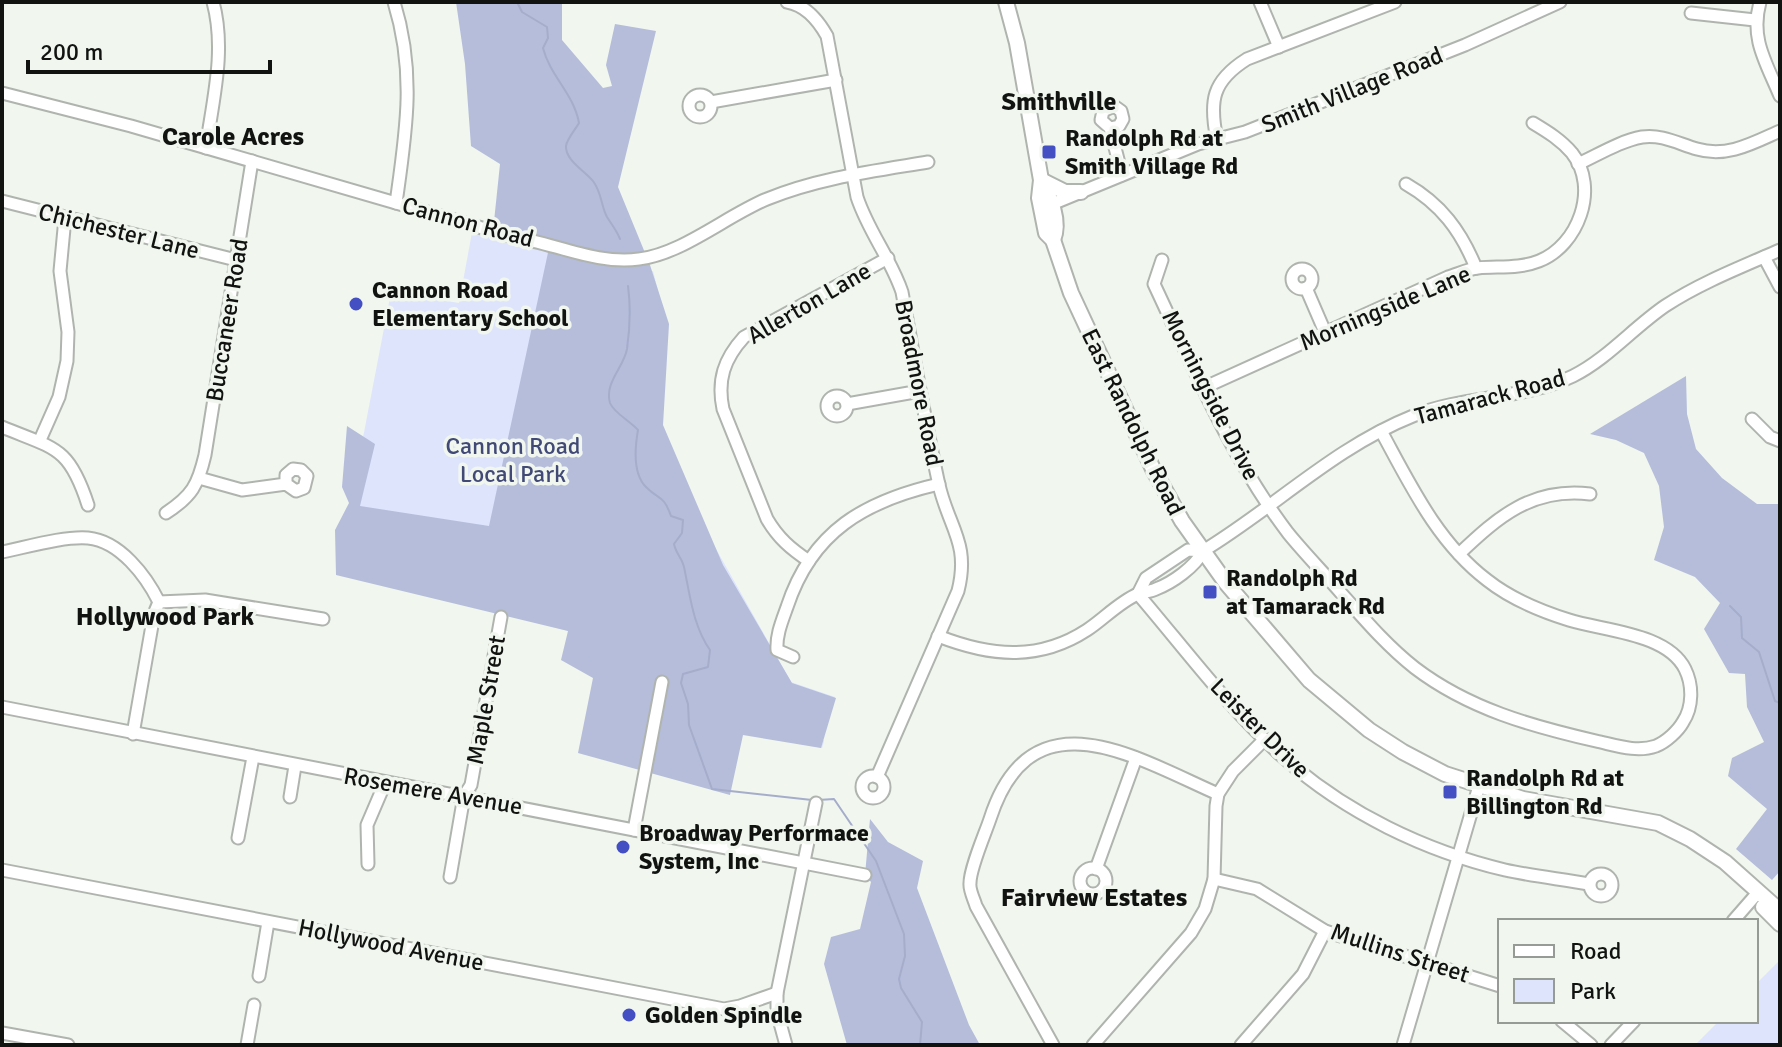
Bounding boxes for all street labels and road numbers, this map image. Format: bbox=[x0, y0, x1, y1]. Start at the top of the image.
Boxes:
street label: Smith Village Road bbox=[1257, 40, 1447, 140]
street label: Cannon Road bbox=[399, 190, 537, 254]
street label: Chichester Lane bbox=[35, 197, 203, 265]
street label: Buccaneer Road bbox=[199, 236, 255, 404]
street label: Allerton Lane bbox=[742, 256, 876, 350]
street label: Morningside Lane bbox=[1295, 259, 1475, 357]
street label: Broadmore Road bbox=[888, 297, 950, 469]
street label: Morningside Drive bbox=[1155, 305, 1267, 485]
street label: East Randolph Road bbox=[1075, 324, 1191, 520]
street label: Tamarack Road bbox=[1412, 363, 1568, 431]
street label: Maple Street bbox=[460, 633, 512, 767]
street label: Leister Drive bbox=[1204, 672, 1316, 784]
street label: Rosemere Avenue bbox=[341, 761, 525, 821]
street label: Hollywood Avenue bbox=[296, 912, 486, 978]
street label: Mullins Street bbox=[1327, 916, 1473, 990]

